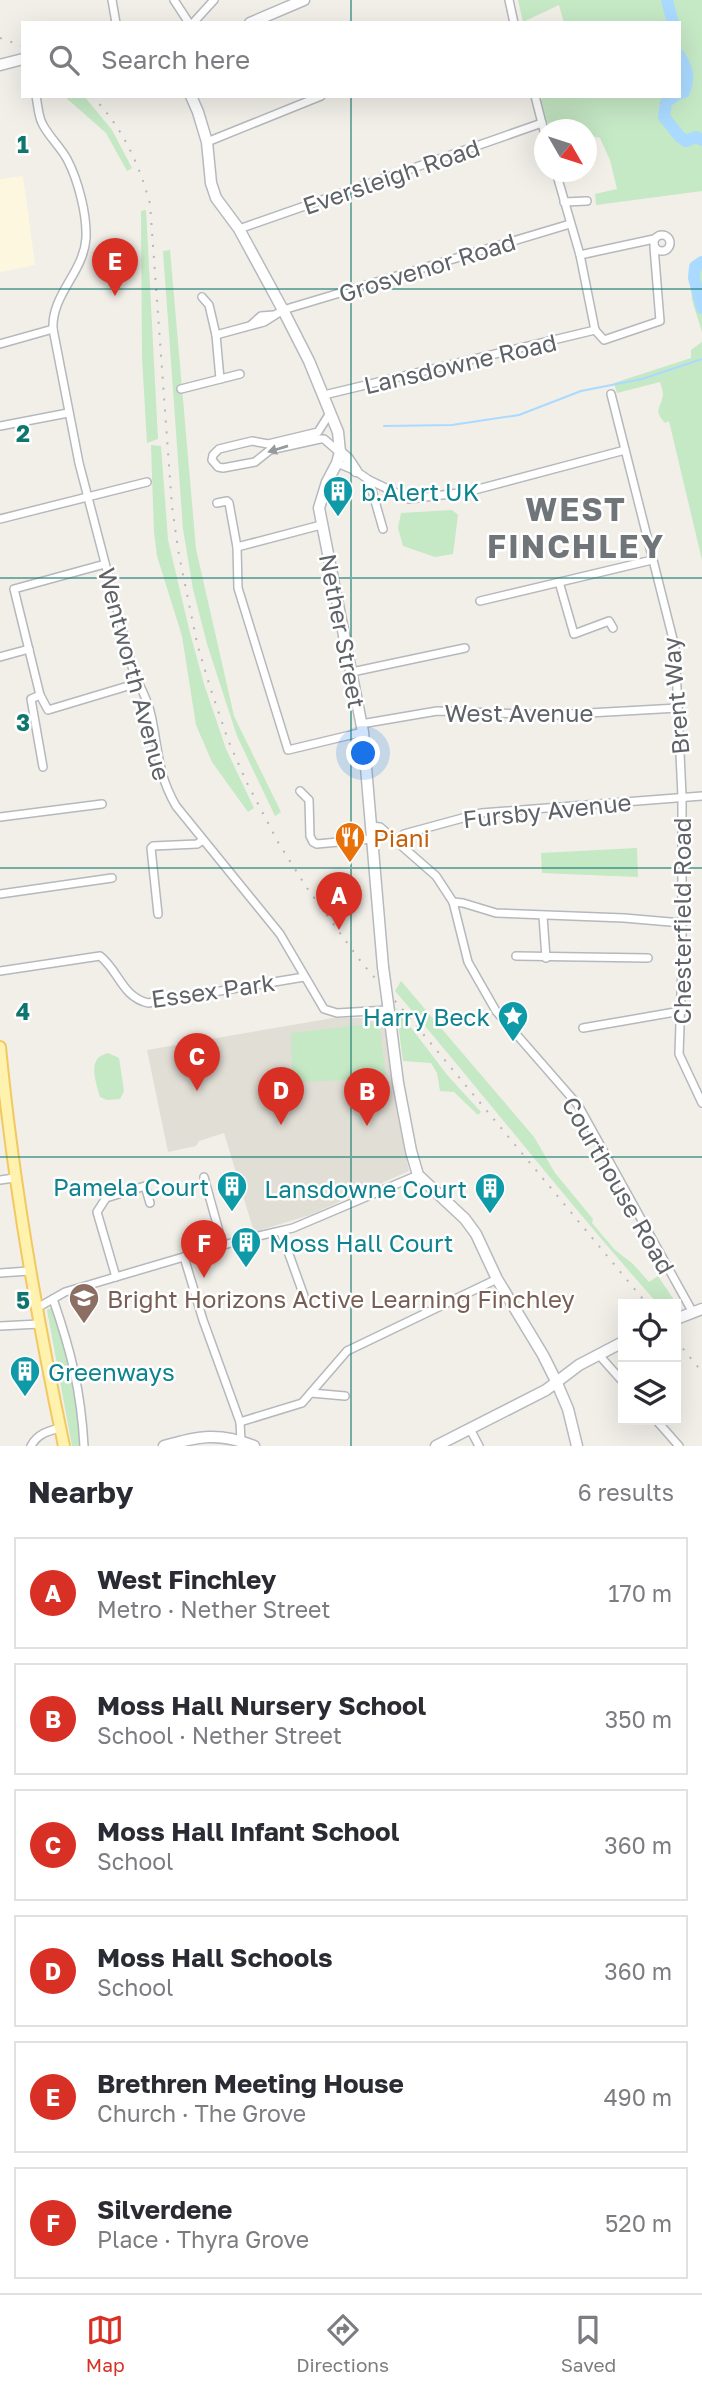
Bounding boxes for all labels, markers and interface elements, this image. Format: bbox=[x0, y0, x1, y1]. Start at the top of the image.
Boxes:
search box bbox=[21, 21, 681, 98]
icon: search bbox=[45, 41, 83, 79]
text: Search here bbox=[101, 44, 250, 75]
north arrow bbox=[534, 119, 597, 182]
text: 1 bbox=[17, 130, 29, 158]
street label: Eversleigh Road bbox=[299, 132, 483, 220]
street label: Grosvenor Road bbox=[335, 226, 519, 308]
pin: E bbox=[92, 238, 138, 296]
street label: Lansdowne Road bbox=[361, 327, 559, 399]
text: 2 bbox=[16, 419, 30, 447]
one-way arrow bbox=[267, 445, 288, 455]
building icon: b.Alert UK bbox=[321, 474, 355, 518]
place label: b.Alert UK bbox=[361, 477, 479, 506]
district label: WEST FINCHLEY bbox=[487, 490, 665, 565]
street label: Nether Street bbox=[314, 551, 372, 711]
street label: Wentworth Avenue bbox=[93, 565, 177, 783]
street label: Brent Way bbox=[655, 636, 695, 756]
street label: West Avenue bbox=[444, 698, 594, 727]
text: 3 bbox=[16, 708, 30, 736]
your location bbox=[346, 736, 380, 770]
street label: Fursby Avenue bbox=[461, 787, 633, 833]
street label: Chesterfield Road bbox=[667, 817, 696, 1025]
restaurant icon: Piani bbox=[333, 820, 367, 864]
place label: Piani bbox=[373, 823, 430, 852]
pin: A bbox=[316, 872, 362, 930]
street label: Essex Park bbox=[149, 967, 277, 1013]
text: 4 bbox=[16, 997, 30, 1025]
place icon: Harry Beck bbox=[496, 999, 530, 1043]
place label: Harry Beck bbox=[363, 1002, 490, 1031]
pin: C bbox=[174, 1033, 220, 1091]
pin: D bbox=[258, 1067, 304, 1125]
pin: B bbox=[344, 1068, 390, 1126]
street label: Courthouse Road bbox=[556, 1091, 682, 1279]
building icon: Pamela Court bbox=[215, 1169, 249, 1213]
building icon: Lansdowne Court bbox=[473, 1171, 507, 1215]
place label: Pamela Court bbox=[53, 1172, 209, 1201]
place label: Lansdowne Court bbox=[264, 1174, 467, 1203]
pin: F bbox=[181, 1220, 227, 1278]
building icon: Moss Hall Court bbox=[229, 1225, 263, 1269]
place label: Moss Hall Court bbox=[269, 1228, 453, 1257]
school or university icon: Bright Horizons Active Learning Finchley bbox=[67, 1281, 101, 1325]
place label: Bright Horizons Active Learning Finchley bbox=[107, 1284, 575, 1313]
text: 5 bbox=[16, 1286, 30, 1314]
map controls bbox=[618, 1299, 681, 1425]
button: locate bbox=[618, 1299, 681, 1362]
building icon: Greenways bbox=[8, 1354, 42, 1398]
place label: Greenways bbox=[48, 1357, 175, 1386]
button: layers bbox=[618, 1362, 681, 1425]
text: Nearby bbox=[28, 1474, 133, 1510]
text: 6 results bbox=[578, 1478, 674, 1506]
text: West Finchley bbox=[97, 1564, 276, 1595]
text: A bbox=[45, 1579, 61, 1607]
text: 170 m bbox=[608, 1579, 672, 1607]
text: Metro · Nether Street bbox=[97, 1595, 331, 1623]
text: Moss Hall Nursery School bbox=[97, 1690, 426, 1721]
text: B bbox=[45, 1705, 61, 1733]
text: 350 m bbox=[605, 1705, 672, 1733]
text: School · Nether Street bbox=[97, 1721, 342, 1749]
text: Moss Hall Infant School bbox=[97, 1816, 399, 1847]
text: C bbox=[45, 1831, 61, 1859]
text: 360 m bbox=[604, 1831, 672, 1859]
text: School bbox=[97, 1847, 173, 1875]
text: Moss Hall Schools bbox=[97, 1942, 333, 1973]
text: D bbox=[45, 1957, 61, 1985]
text: 360 m bbox=[604, 1957, 672, 1985]
text: School bbox=[97, 1973, 173, 2001]
text: Brethren Meeting House bbox=[97, 2068, 404, 2099]
text: E bbox=[46, 2083, 60, 2111]
text: 490 m bbox=[604, 2083, 672, 2111]
text: Church · The Grove bbox=[97, 2099, 306, 2127]
text: Silverdene bbox=[97, 2194, 232, 2225]
text: F bbox=[46, 2209, 60, 2237]
text: 520 m bbox=[605, 2209, 672, 2237]
text: Place · Thyra Grove bbox=[97, 2225, 309, 2253]
tab: Map bbox=[86, 2311, 125, 2376]
tab: Directions bbox=[296, 2311, 389, 2376]
tab: Saved bbox=[561, 2311, 616, 2376]

